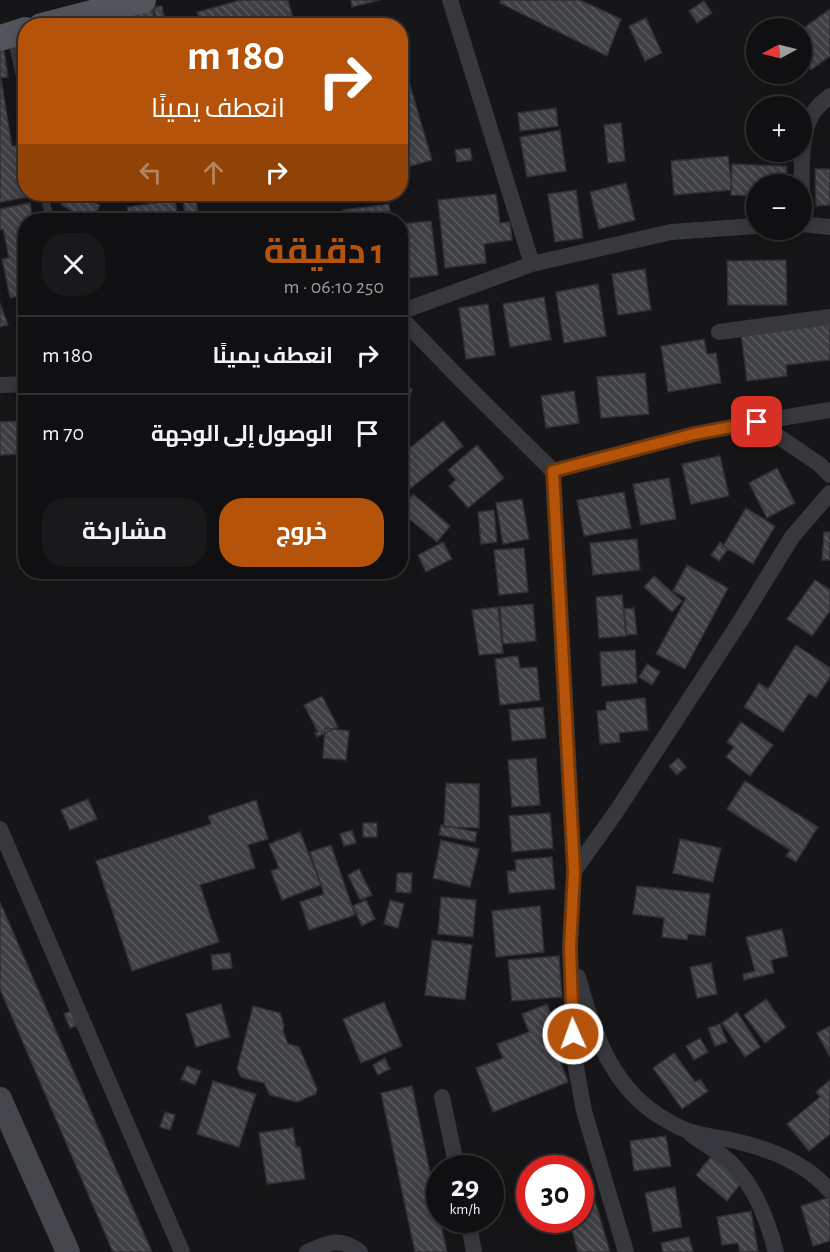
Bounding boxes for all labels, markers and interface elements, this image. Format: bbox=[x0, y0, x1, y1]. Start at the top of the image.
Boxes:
north arrow bbox=[746, 18, 812, 84]
map controls bbox=[746, 18, 812, 240]
text: 180 m bbox=[187, 35, 285, 77]
icon: right bbox=[306, 42, 384, 120]
text: انعطف يمينًا bbox=[151, 95, 285, 122]
button: + bbox=[746, 96, 812, 162]
icon: left bbox=[134, 156, 167, 189]
icon: ahead bbox=[197, 156, 230, 189]
icon: right bbox=[260, 156, 293, 189]
button: − bbox=[746, 174, 812, 240]
button: close bbox=[42, 233, 105, 296]
text: 1 دقيقة bbox=[264, 234, 384, 270]
text: 250 m · 06:10 bbox=[283, 277, 384, 297]
icon: right bbox=[351, 339, 384, 372]
text: 180 m bbox=[42, 344, 93, 366]
text: انعطف يمينًا bbox=[212, 345, 333, 367]
pin bbox=[731, 396, 782, 447]
icon: arrive bbox=[740, 405, 773, 438]
icon: arrive bbox=[351, 417, 384, 450]
text: 70 m bbox=[42, 422, 84, 444]
text: الوصول إلى الوجهة bbox=[151, 423, 333, 445]
button: مشاركة bbox=[42, 498, 207, 567]
button: خروج bbox=[219, 498, 384, 567]
position arrow bbox=[541, 1002, 605, 1066]
speed limit sign: 30 bbox=[516, 1155, 594, 1233]
text: 29 bbox=[451, 1172, 479, 1202]
text: km/h bbox=[450, 1202, 480, 1217]

